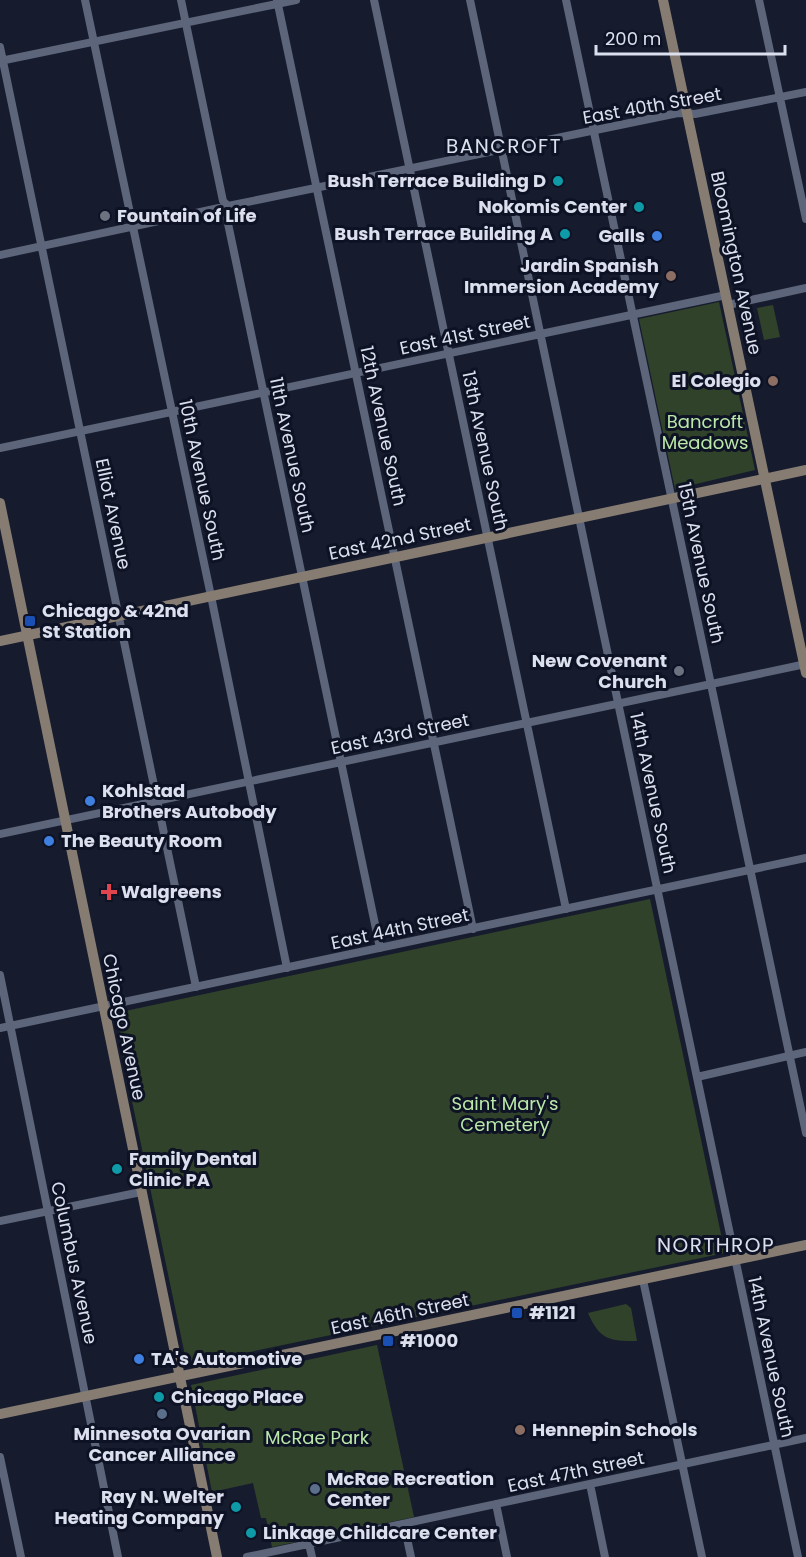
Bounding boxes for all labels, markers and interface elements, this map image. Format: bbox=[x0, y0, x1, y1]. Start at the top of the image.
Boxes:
scale bar bbox=[596, 18, 785, 56]
text: 200 m bbox=[605, 26, 661, 51]
street label: East 40th Street bbox=[581, 81, 723, 130]
district label: BANCROFT bbox=[446, 132, 562, 160]
place label: Bush Terrace Building D bbox=[327, 168, 546, 193]
street label: Bloomington Avenue bbox=[705, 169, 768, 357]
marker: Bush Terrace Building D bbox=[551, 174, 565, 188]
place label: Nokomis Center bbox=[478, 194, 627, 219]
marker: Nokomis Center bbox=[632, 200, 646, 214]
place label: Fountain of Life bbox=[117, 203, 257, 228]
marker: Fountain of Life bbox=[98, 209, 112, 223]
place label: Bush Terrace Building A bbox=[334, 221, 553, 246]
place label: Galls bbox=[598, 223, 645, 248]
marker: Bush Terrace Building A bbox=[558, 227, 572, 241]
marker: Galls bbox=[650, 229, 664, 243]
place label: Jardin Spanish Immersion Academy bbox=[464, 253, 660, 299]
marker: Jardin Spanish Immersion Academy bbox=[664, 269, 678, 283]
street label: East 41st Street bbox=[397, 308, 532, 361]
street label: 12th Avenue South bbox=[354, 344, 413, 508]
street label: 13th Avenue South bbox=[456, 368, 515, 533]
place label: El Colegio bbox=[672, 368, 761, 393]
marker: El Colegio bbox=[766, 374, 780, 388]
street label: 11th Avenue South bbox=[264, 375, 321, 535]
street label: 10th Avenue South bbox=[173, 397, 232, 563]
park label: Bancroft Meadows bbox=[662, 409, 748, 455]
street label: Elliot Avenue bbox=[90, 456, 137, 572]
street label: 15th Avenue South bbox=[672, 480, 731, 646]
street label: East 42nd Street bbox=[326, 511, 473, 566]
place label: Chicago & 42nd St Station bbox=[42, 598, 189, 644]
marker: Chicago & 42nd St Station bbox=[23, 614, 37, 628]
place label: New Covenant Church bbox=[532, 648, 667, 694]
marker: New Covenant Church bbox=[672, 664, 686, 678]
street label: East 43rd Street bbox=[329, 707, 471, 760]
street label: 14th Avenue South bbox=[624, 710, 683, 876]
place label: Kohlstad Brothers Autobody bbox=[102, 778, 277, 824]
marker: Kohlstad Brothers Autobody bbox=[83, 794, 97, 808]
place label: The Beauty Room bbox=[61, 828, 222, 853]
marker: The Beauty Room bbox=[42, 834, 56, 848]
place label: Walgreens bbox=[121, 879, 222, 904]
marker: Walgreens bbox=[102, 885, 116, 899]
street label: East 44th Street bbox=[329, 902, 471, 955]
street label: Chicago Avenue bbox=[97, 951, 152, 1102]
park label: Saint Mary's Cemetery bbox=[452, 1091, 558, 1137]
place label: Family Dental Clinic PA bbox=[129, 1146, 257, 1192]
marker: Family Dental Clinic PA bbox=[110, 1162, 124, 1176]
street label: Columbus Avenue bbox=[45, 1179, 104, 1346]
district label: NORTHROP bbox=[657, 1231, 775, 1259]
street label: 14th Avenue South bbox=[742, 1274, 801, 1440]
street label: East 46th Street bbox=[329, 1287, 471, 1340]
place label: #1121 bbox=[529, 1300, 576, 1325]
marker: #1121 bbox=[510, 1306, 524, 1320]
place label: #1000 bbox=[400, 1328, 458, 1353]
marker: #1000 bbox=[381, 1334, 395, 1348]
place label: TA's Automotive bbox=[151, 1346, 302, 1371]
marker: TA's Automotive bbox=[132, 1352, 146, 1366]
place label: Chicago Place bbox=[171, 1384, 304, 1409]
marker: Chicago Place bbox=[152, 1390, 166, 1404]
marker: Minnesota Ovarian Cancer Alliance bbox=[155, 1407, 169, 1421]
place label: Hennepin Schools bbox=[532, 1417, 697, 1442]
place label: Minnesota Ovarian Cancer Alliance bbox=[73, 1421, 251, 1467]
marker: Hennepin Schools bbox=[513, 1423, 527, 1437]
park label: McRae Park bbox=[265, 1425, 370, 1450]
street label: East 47th Street bbox=[505, 1445, 646, 1498]
place label: McRae Recreation Center bbox=[327, 1466, 494, 1512]
marker: McRae Recreation Center bbox=[308, 1482, 322, 1496]
place label: Ray N. Welter Heating Company bbox=[55, 1484, 225, 1530]
marker: Ray N. Welter Heating Company bbox=[229, 1500, 243, 1514]
place label: Linkage Childcare Center bbox=[263, 1520, 497, 1545]
marker: Linkage Childcare Center bbox=[244, 1526, 258, 1540]

